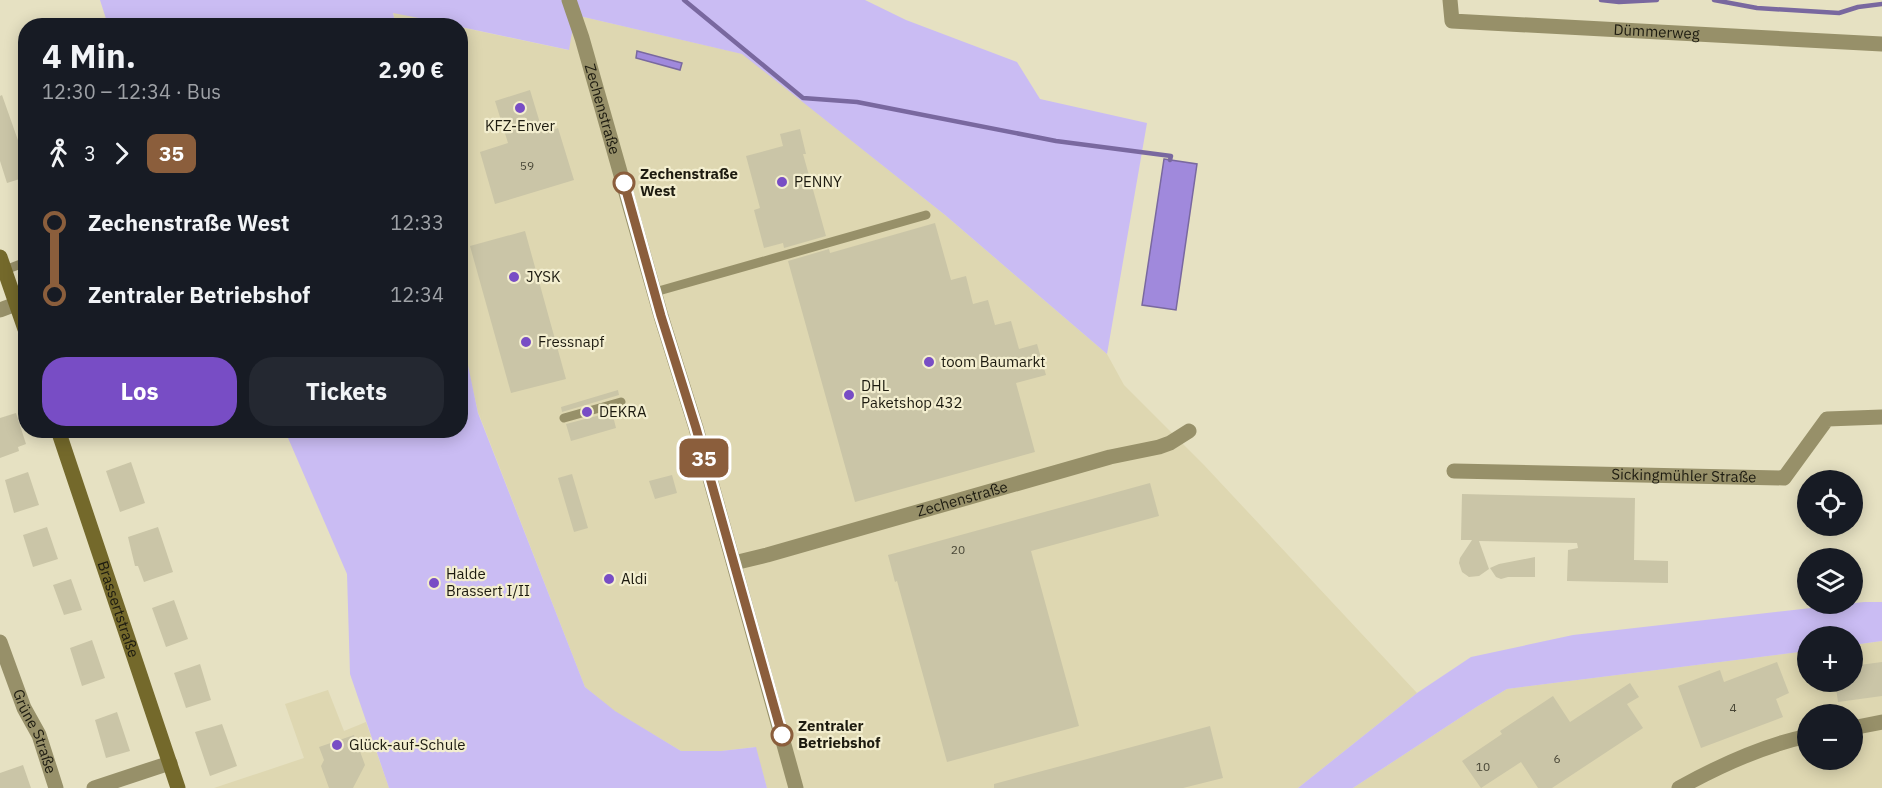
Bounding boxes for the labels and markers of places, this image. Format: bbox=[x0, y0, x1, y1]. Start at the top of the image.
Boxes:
marker: KFZ-Enver bbox=[513, 101, 527, 115]
place label: KFZ-Enver bbox=[485, 116, 556, 135]
place label: Zechenstraße West bbox=[640, 164, 738, 200]
marker: Zechenstraße West bbox=[613, 172, 635, 194]
place label: PENNY bbox=[794, 172, 842, 191]
marker: PENNY bbox=[775, 175, 789, 189]
place label: JYSK bbox=[526, 267, 561, 286]
marker: JYSK bbox=[507, 270, 521, 284]
place label: Fressnapf bbox=[538, 332, 604, 351]
marker: Fressnapf bbox=[519, 335, 533, 349]
place label: toom Baumarkt bbox=[941, 352, 1046, 371]
marker: toom Baumarkt bbox=[922, 355, 936, 369]
place label: DHL Paketshop 432 bbox=[861, 376, 963, 412]
marker: DHL Paketshop 432 bbox=[842, 388, 856, 402]
place label: DEKRA bbox=[599, 402, 647, 421]
marker: DEKRA bbox=[580, 405, 594, 419]
place label: Halde Brassert I/II bbox=[446, 564, 530, 600]
place label: Aldi bbox=[621, 569, 647, 588]
marker: Aldi bbox=[602, 572, 616, 586]
marker: Halde Brassert I/II bbox=[427, 576, 441, 590]
place label: Zentraler Betriebshof bbox=[798, 716, 881, 752]
marker: Zentraler Betriebshof bbox=[771, 724, 793, 746]
place label: Glück-auf-Schule bbox=[349, 735, 465, 754]
marker: Glück-auf-Schule bbox=[330, 738, 344, 752]

